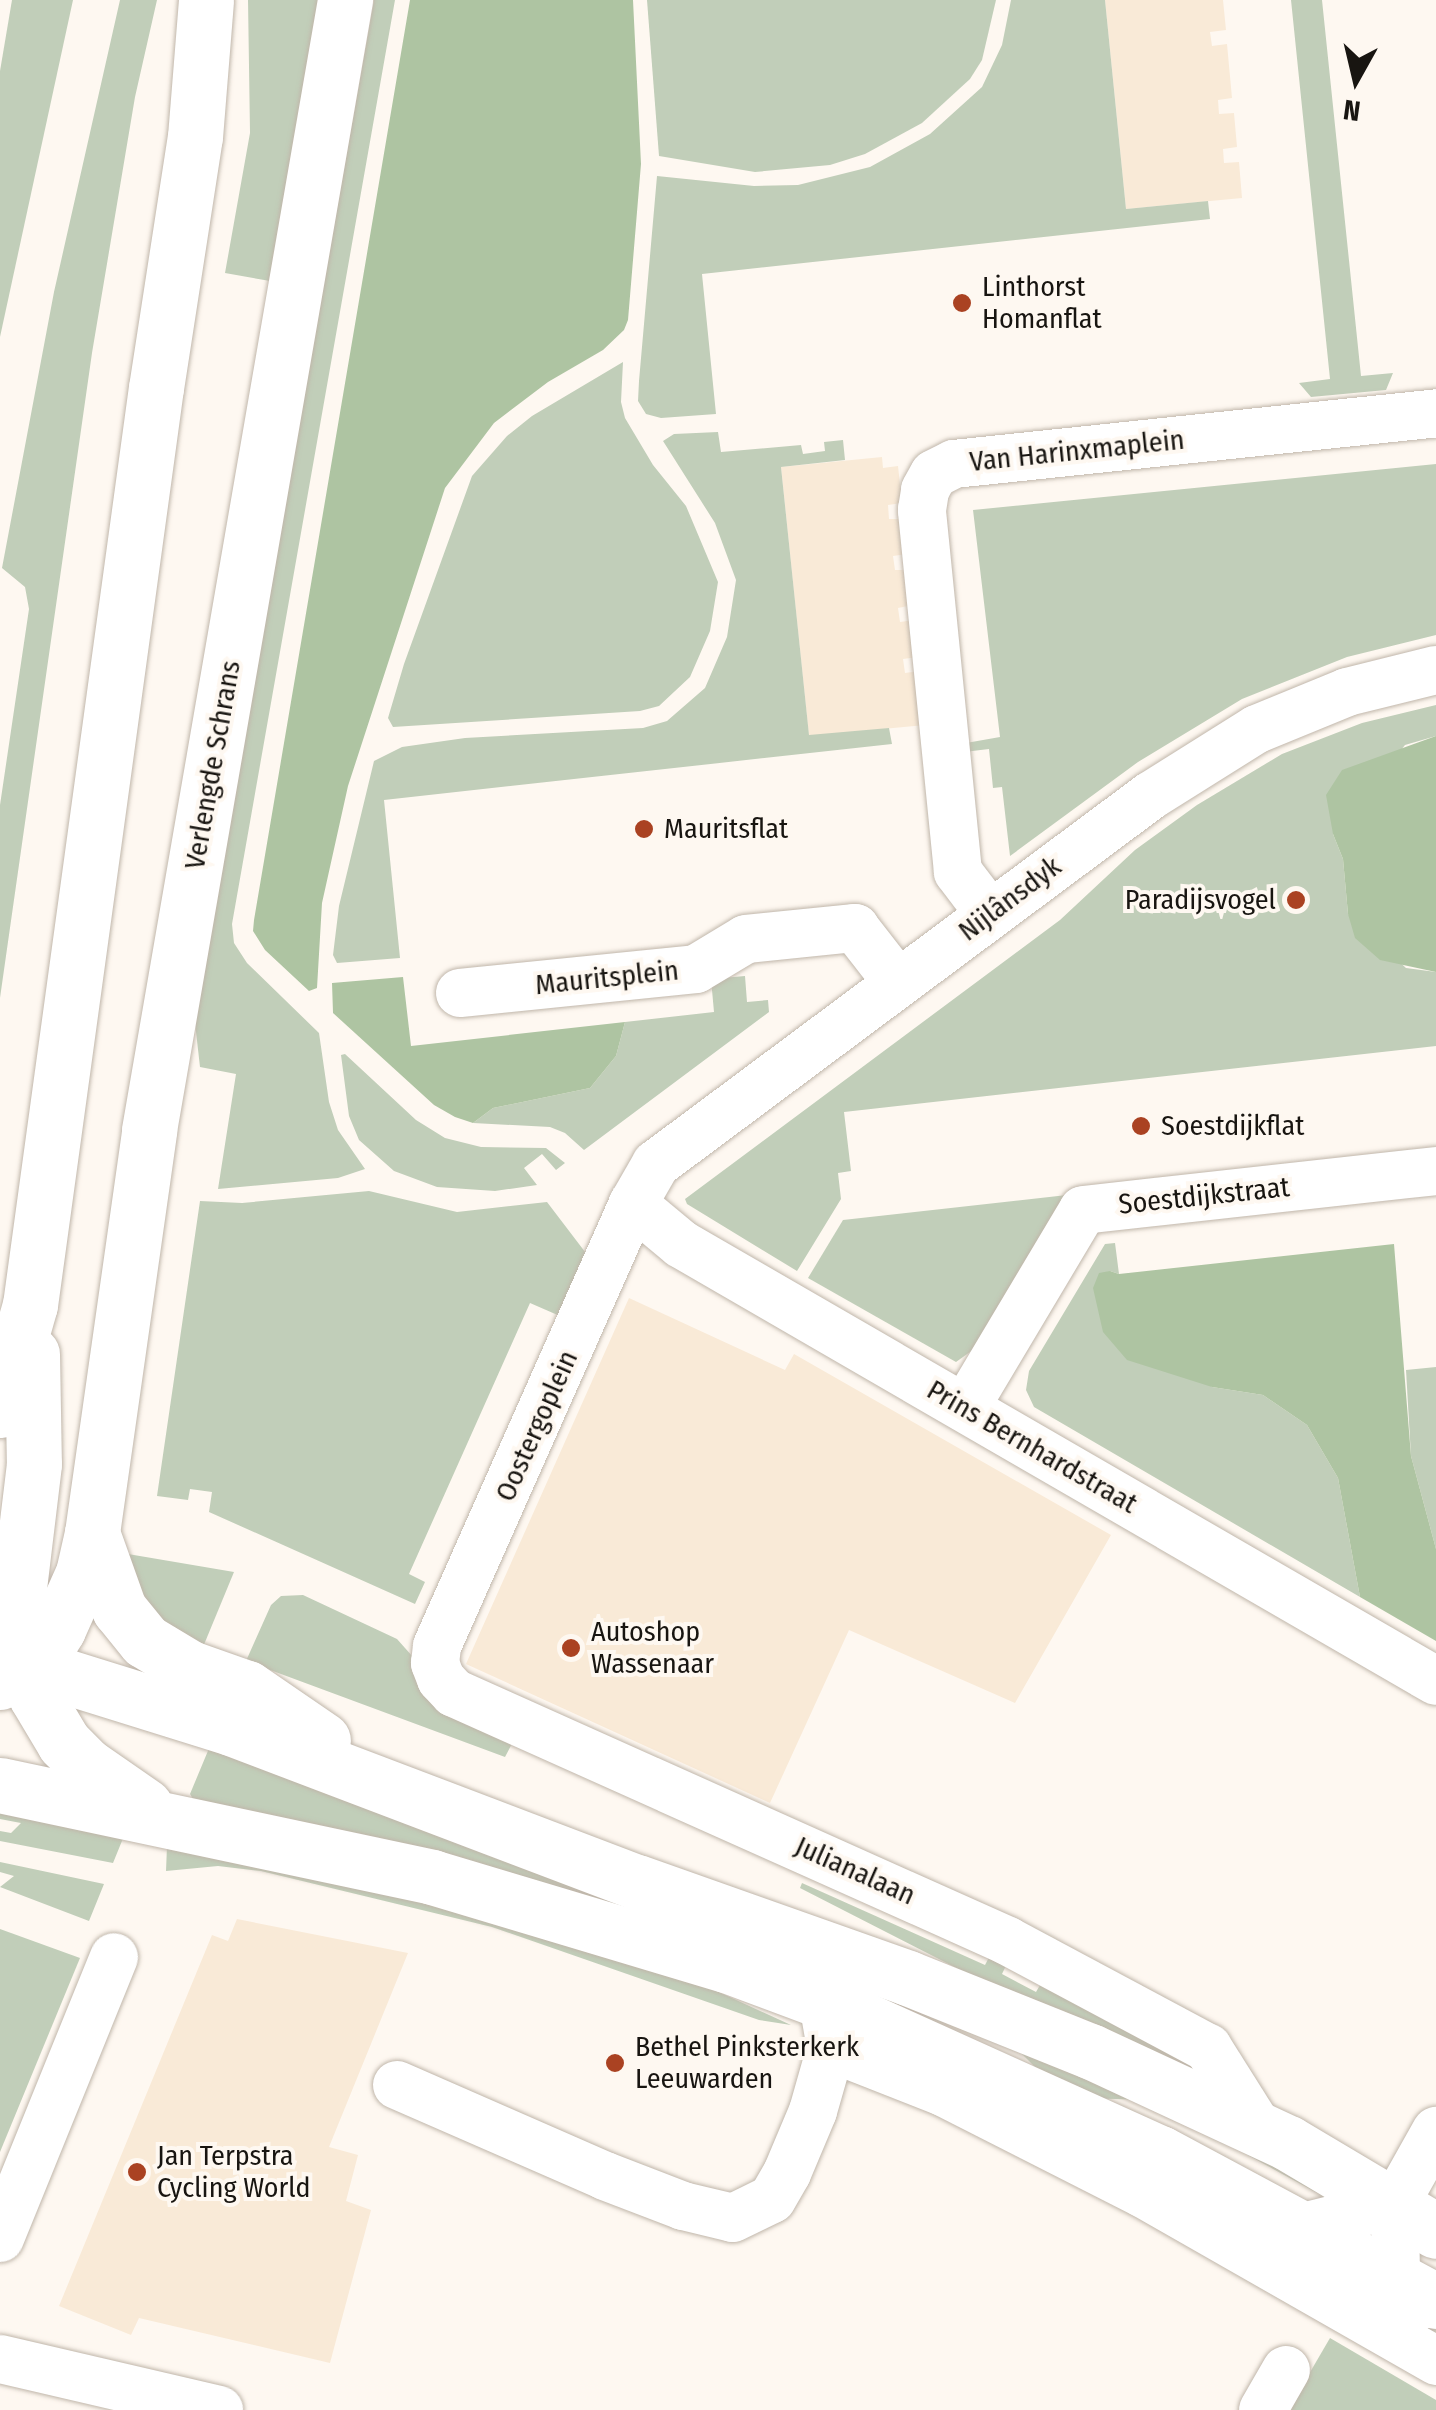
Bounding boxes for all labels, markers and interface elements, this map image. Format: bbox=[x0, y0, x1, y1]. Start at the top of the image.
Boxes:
north arrow bbox=[1306, 30, 1406, 130]
text: N bbox=[1341, 93, 1362, 128]
place label: Linthorst Homanflat bbox=[982, 270, 1102, 336]
marker: Linthorst Homanflat bbox=[951, 292, 973, 314]
street label: Van Harinxmaplein bbox=[968, 423, 1186, 479]
street label: Verlengde Schrans bbox=[178, 658, 248, 872]
place label: Mauritsflat bbox=[664, 812, 788, 846]
marker: Mauritsflat bbox=[633, 818, 655, 840]
street label: Nijlânsdyk bbox=[952, 850, 1068, 948]
place label: Paradijsvogel bbox=[1125, 883, 1276, 917]
marker: Paradijsvogel bbox=[1285, 889, 1307, 911]
street label: Mauritsplein bbox=[534, 954, 680, 1002]
place label: Soestdijkflat bbox=[1161, 1109, 1304, 1143]
marker: Soestdijkflat bbox=[1130, 1115, 1152, 1137]
street label: Soestdijkstraat bbox=[1117, 1170, 1291, 1222]
street label: Oostergoplein bbox=[489, 1345, 585, 1507]
street label: Prins Bernhardstraat bbox=[921, 1373, 1143, 1521]
place label: Autoshop Wassenaar bbox=[591, 1615, 714, 1681]
marker: Autoshop Wassenaar bbox=[560, 1637, 582, 1659]
street label: Julianalaan bbox=[790, 1830, 920, 1912]
place label: Bethel Pinksterkerk Leeuwarden bbox=[635, 2030, 859, 2096]
marker: Bethel Pinksterkerk Leeuwarden bbox=[604, 2052, 626, 2074]
place label: Jan Terpstra Cycling World bbox=[157, 2139, 311, 2205]
marker: Jan Terpstra Cycling World bbox=[126, 2161, 148, 2183]

